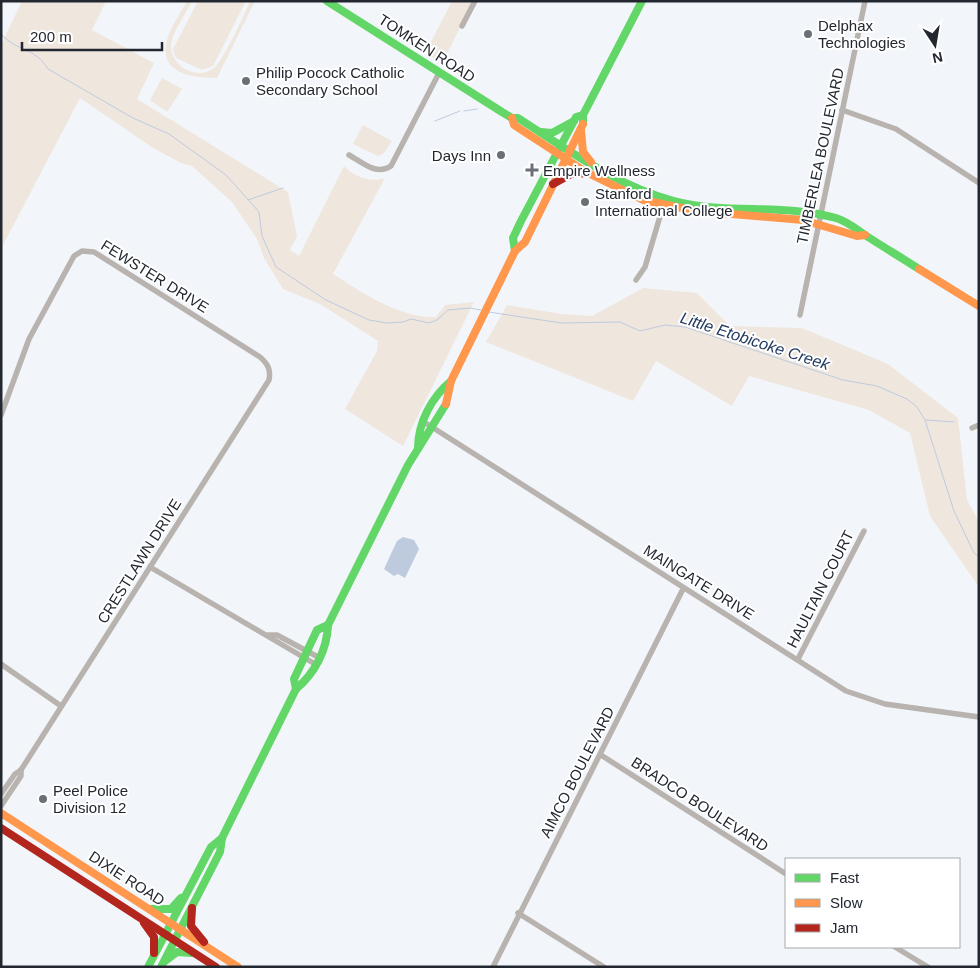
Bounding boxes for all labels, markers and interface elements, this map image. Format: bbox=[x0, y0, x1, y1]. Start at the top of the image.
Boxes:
street label: TOMKEN ROAD bbox=[376, 11, 478, 86]
place label: Delphax Technologies bbox=[818, 17, 906, 51]
scale bar bbox=[22, 20, 162, 52]
north arrow bbox=[910, 20, 960, 70]
text: 200 m bbox=[30, 28, 72, 45]
marker: Delphax Technologies bbox=[802, 28, 814, 40]
text: N bbox=[931, 49, 944, 67]
place label: Philip Pocock Catholic Secondary School bbox=[256, 64, 405, 98]
street label: TIMBERLEA BOULEVARD bbox=[793, 66, 847, 246]
marker: Philip Pocock Catholic Secondary School bbox=[240, 75, 252, 87]
place label: Days Inn bbox=[432, 147, 491, 164]
marker: Days Inn bbox=[495, 149, 507, 161]
place label: Empire Wellness bbox=[543, 162, 655, 179]
marker: Empire Wellness bbox=[525, 163, 539, 177]
place label: Stanford International College bbox=[595, 185, 733, 219]
marker: Stanford International College bbox=[579, 196, 591, 208]
street label: FEWSTER DRIVE bbox=[98, 236, 212, 316]
water label: Little Etobicoke Creek bbox=[678, 309, 833, 373]
street label: CRESTLAWN DRIVE bbox=[94, 496, 184, 626]
street label: HAULTAIN COURT bbox=[783, 528, 857, 650]
street label: MAINGATE DRIVE bbox=[641, 541, 757, 623]
street label: AIMCO BOULEVARD bbox=[537, 704, 618, 840]
street label: BRADCO BOULEVARD bbox=[628, 753, 772, 855]
place label: Peel Police Division 12 bbox=[53, 782, 128, 816]
marker: Peel Police Division 12 bbox=[37, 793, 49, 805]
street label: DIXIE ROAD bbox=[86, 847, 168, 909]
legend bbox=[785, 858, 960, 948]
text: Fast bbox=[830, 869, 860, 886]
text: Slow bbox=[830, 894, 863, 911]
text: Jam bbox=[830, 919, 858, 936]

